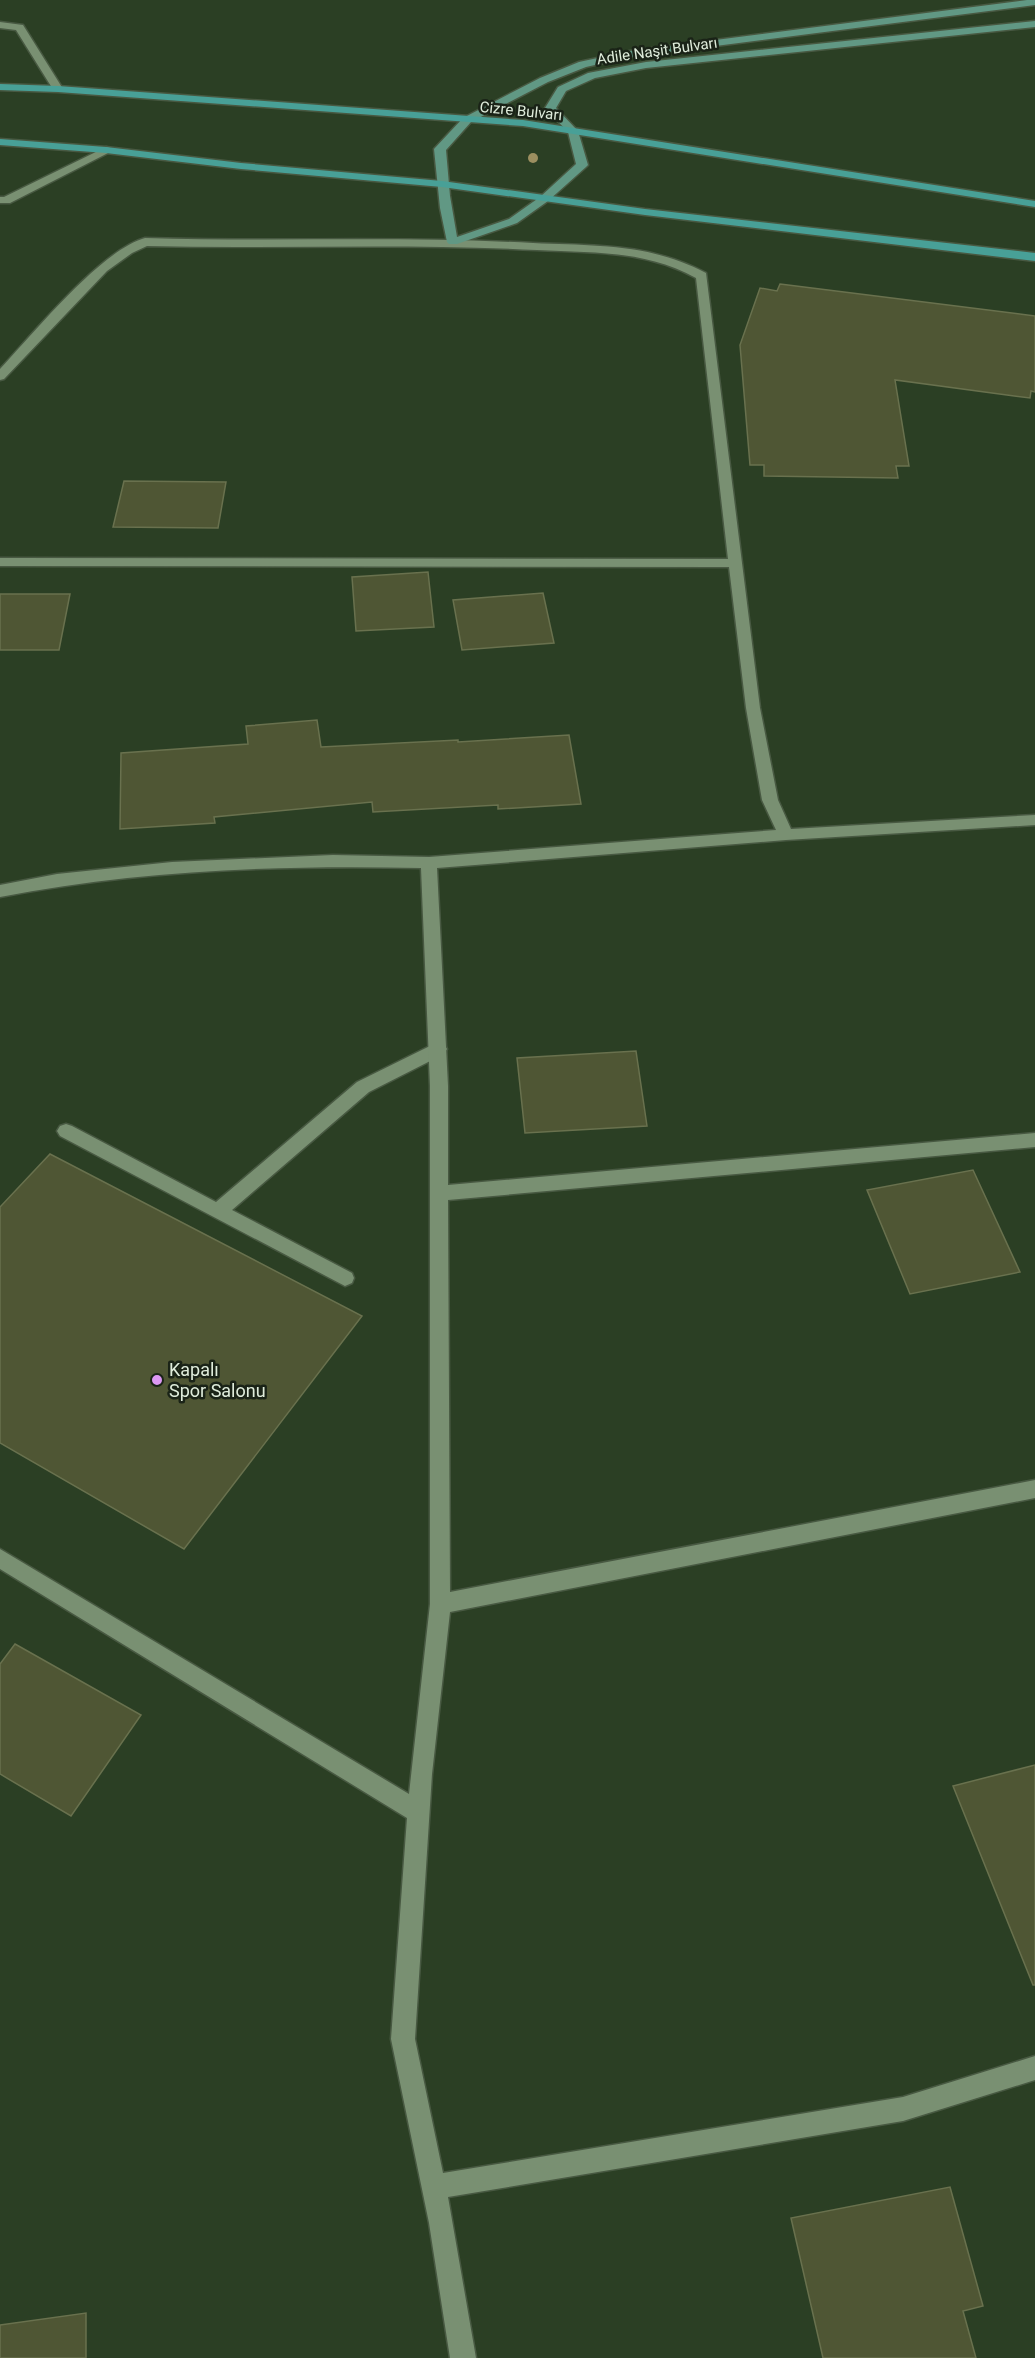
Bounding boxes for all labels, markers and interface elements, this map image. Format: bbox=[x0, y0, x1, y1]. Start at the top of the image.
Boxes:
street label: Adile Naşit Bulvarı bbox=[596, 34, 718, 68]
street label: Cizre Bulvarı bbox=[479, 98, 563, 124]
place label: Kapalı Spor Salonu bbox=[169, 1359, 266, 1401]
marker: Kapalı Spor Salonu bbox=[150, 1373, 164, 1387]

